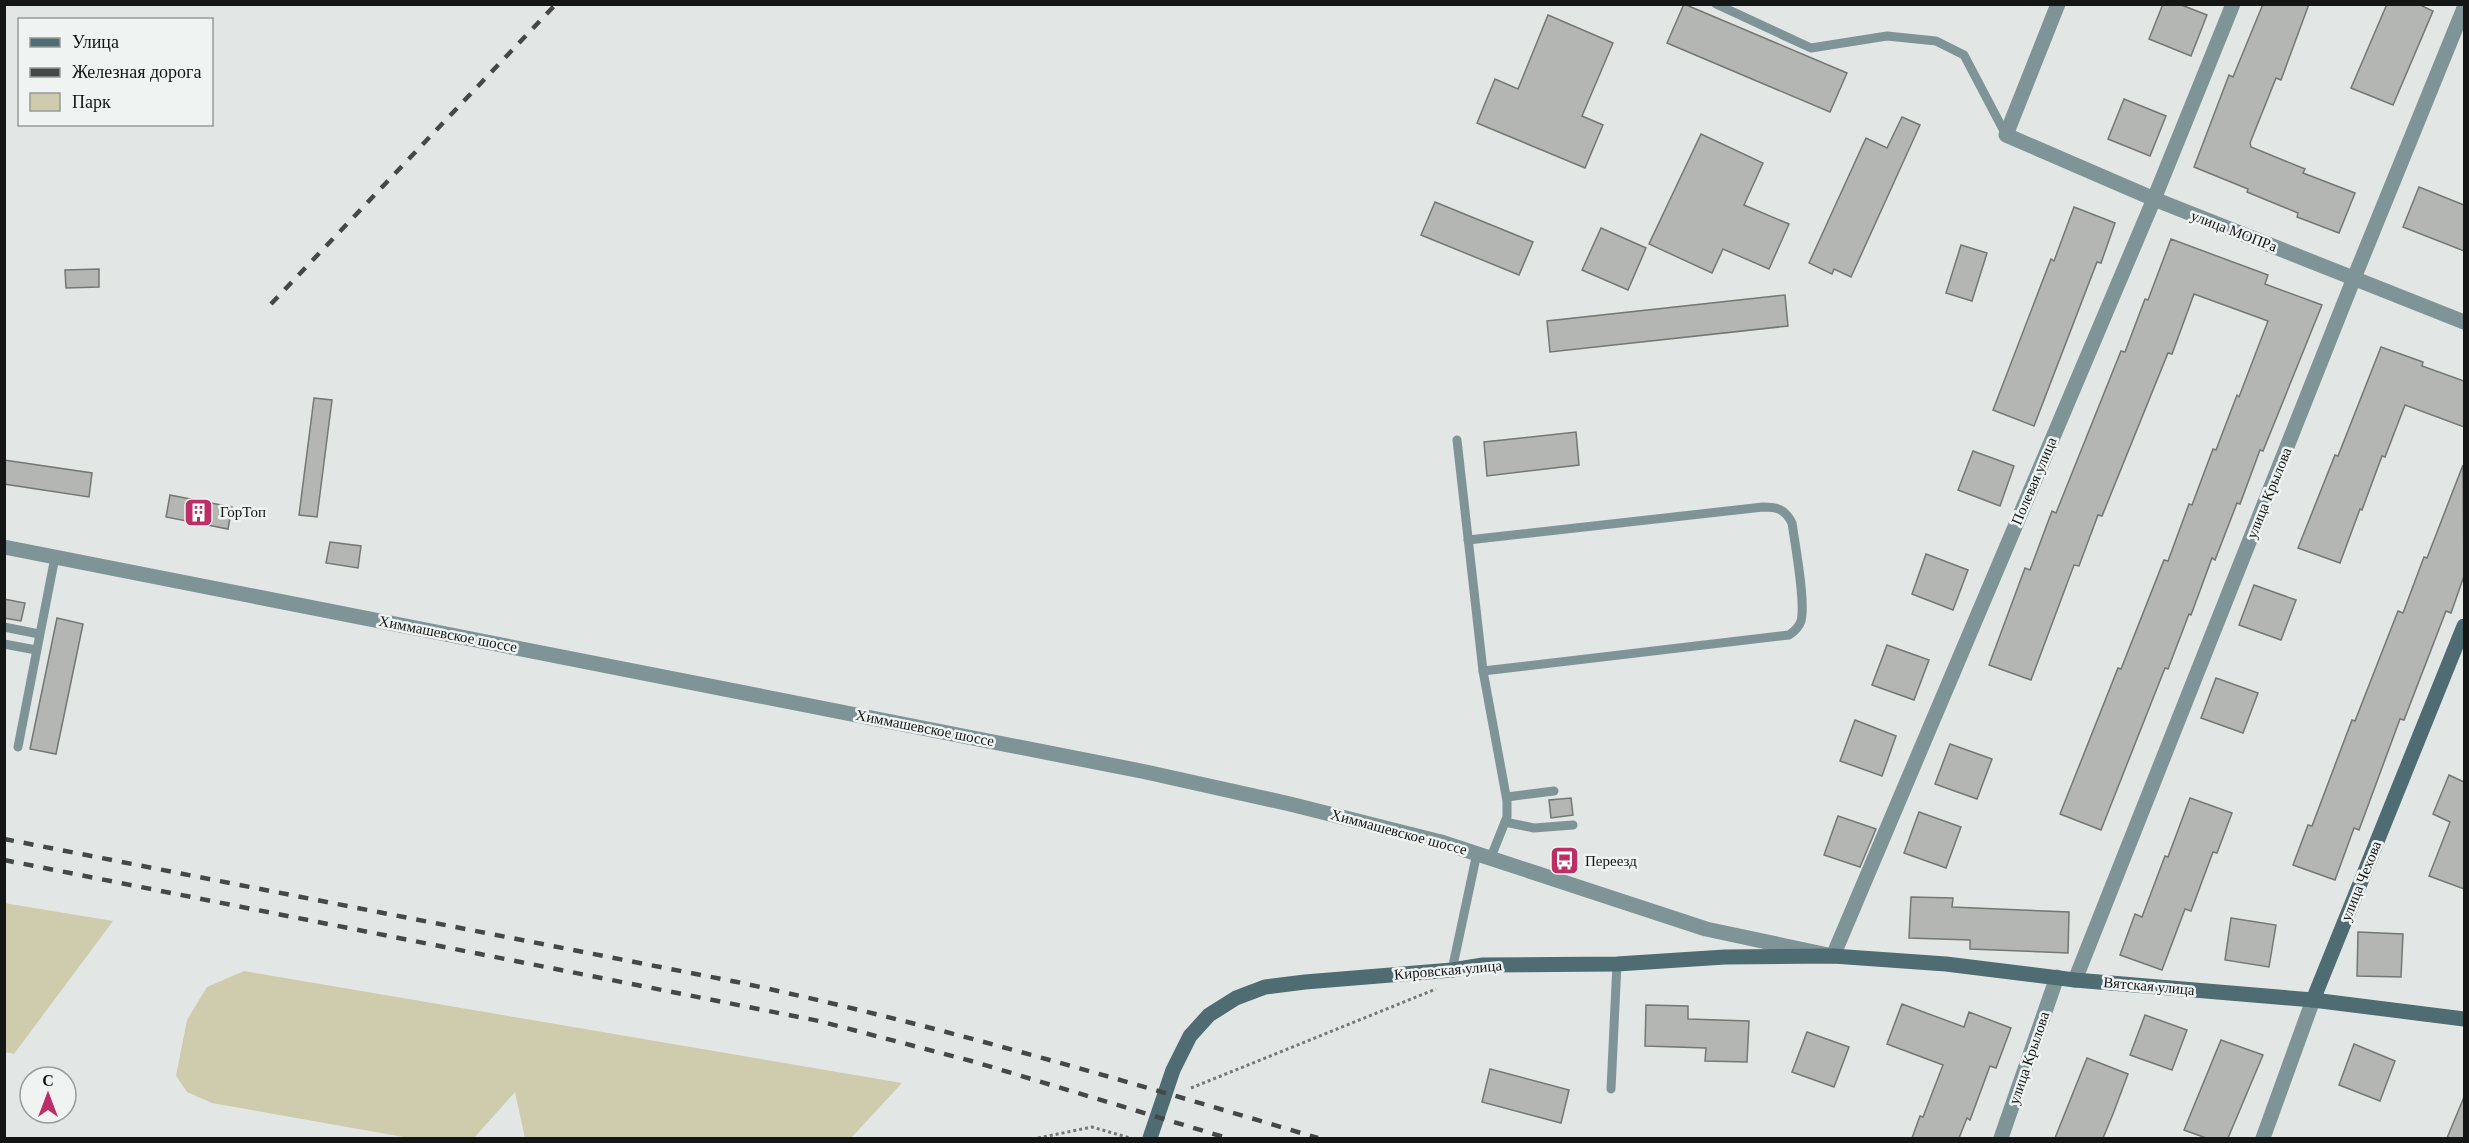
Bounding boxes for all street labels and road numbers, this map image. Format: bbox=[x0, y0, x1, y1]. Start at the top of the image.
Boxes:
street label: улица МОПРа bbox=[2189, 207, 2280, 255]
street label: Полевая улица bbox=[2008, 435, 2060, 527]
street label: улица Крылова bbox=[2243, 445, 2295, 541]
street label: Химмашевское шоссе bbox=[378, 613, 519, 655]
street label: Химмашевское шоссе bbox=[855, 707, 996, 749]
street label: Химмашевское шоссе bbox=[1329, 806, 1469, 858]
street label: улица Чехова bbox=[2338, 838, 2384, 923]
street label: Кировская улица bbox=[1393, 957, 1503, 983]
street label: Вятская улица bbox=[2103, 974, 2196, 998]
street label: улица Крылова bbox=[2006, 1009, 2052, 1106]

